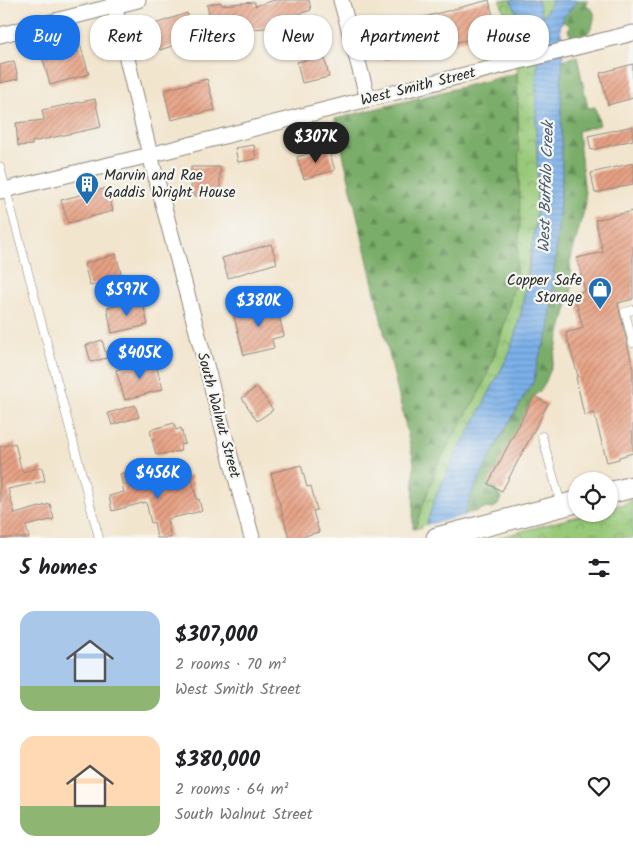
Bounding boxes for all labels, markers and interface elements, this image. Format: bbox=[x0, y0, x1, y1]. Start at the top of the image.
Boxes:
chip: Buy bbox=[15, 15, 80, 60]
chip: Rent bbox=[90, 15, 161, 60]
chip: Filters bbox=[171, 15, 254, 60]
chip: New bbox=[264, 15, 332, 60]
chip: Apartment bbox=[342, 15, 458, 60]
chip: House bbox=[468, 15, 549, 60]
street label: West Smith Street bbox=[358, 61, 479, 113]
water label: West Buffalo Creek bbox=[532, 119, 561, 253]
pin: $307K bbox=[281, 121, 351, 164]
text: $307K bbox=[294, 125, 338, 150]
place label: Marvin and Rae Gaddis Wright House bbox=[104, 164, 236, 205]
building icon: Marvin and Rae Gaddis Wright House bbox=[74, 171, 100, 205]
place label: Copper Safe Storage bbox=[507, 269, 582, 310]
pin: $597K bbox=[92, 274, 162, 317]
shop icon: Copper Safe Storage bbox=[587, 276, 613, 310]
text: $597K bbox=[106, 278, 148, 303]
pin: $380K bbox=[224, 286, 294, 328]
text: $380K bbox=[236, 289, 282, 314]
pin: $405K bbox=[105, 338, 175, 380]
text: $405K bbox=[118, 341, 162, 366]
street label: South Walnut Street bbox=[190, 350, 246, 481]
pin: $456K bbox=[123, 458, 193, 500]
text: $456K bbox=[136, 461, 180, 486]
map controls bbox=[568, 472, 618, 522]
button: locate bbox=[568, 472, 618, 522]
text: 5 homes bbox=[20, 552, 97, 585]
icon: filters bbox=[585, 554, 613, 582]
text: $307,000 bbox=[175, 619, 257, 652]
icon: home bbox=[60, 631, 120, 691]
icon: heart bbox=[585, 647, 613, 675]
text: 2 rooms · 70 m² bbox=[175, 652, 286, 677]
text: West Smith Street bbox=[175, 677, 301, 702]
text: $380,000 bbox=[175, 744, 260, 777]
icon: home bbox=[60, 756, 120, 816]
icon: heart bbox=[585, 772, 613, 800]
text: 2 rooms · 64 m² bbox=[175, 777, 288, 802]
text: South Walnut Street bbox=[175, 802, 313, 827]

